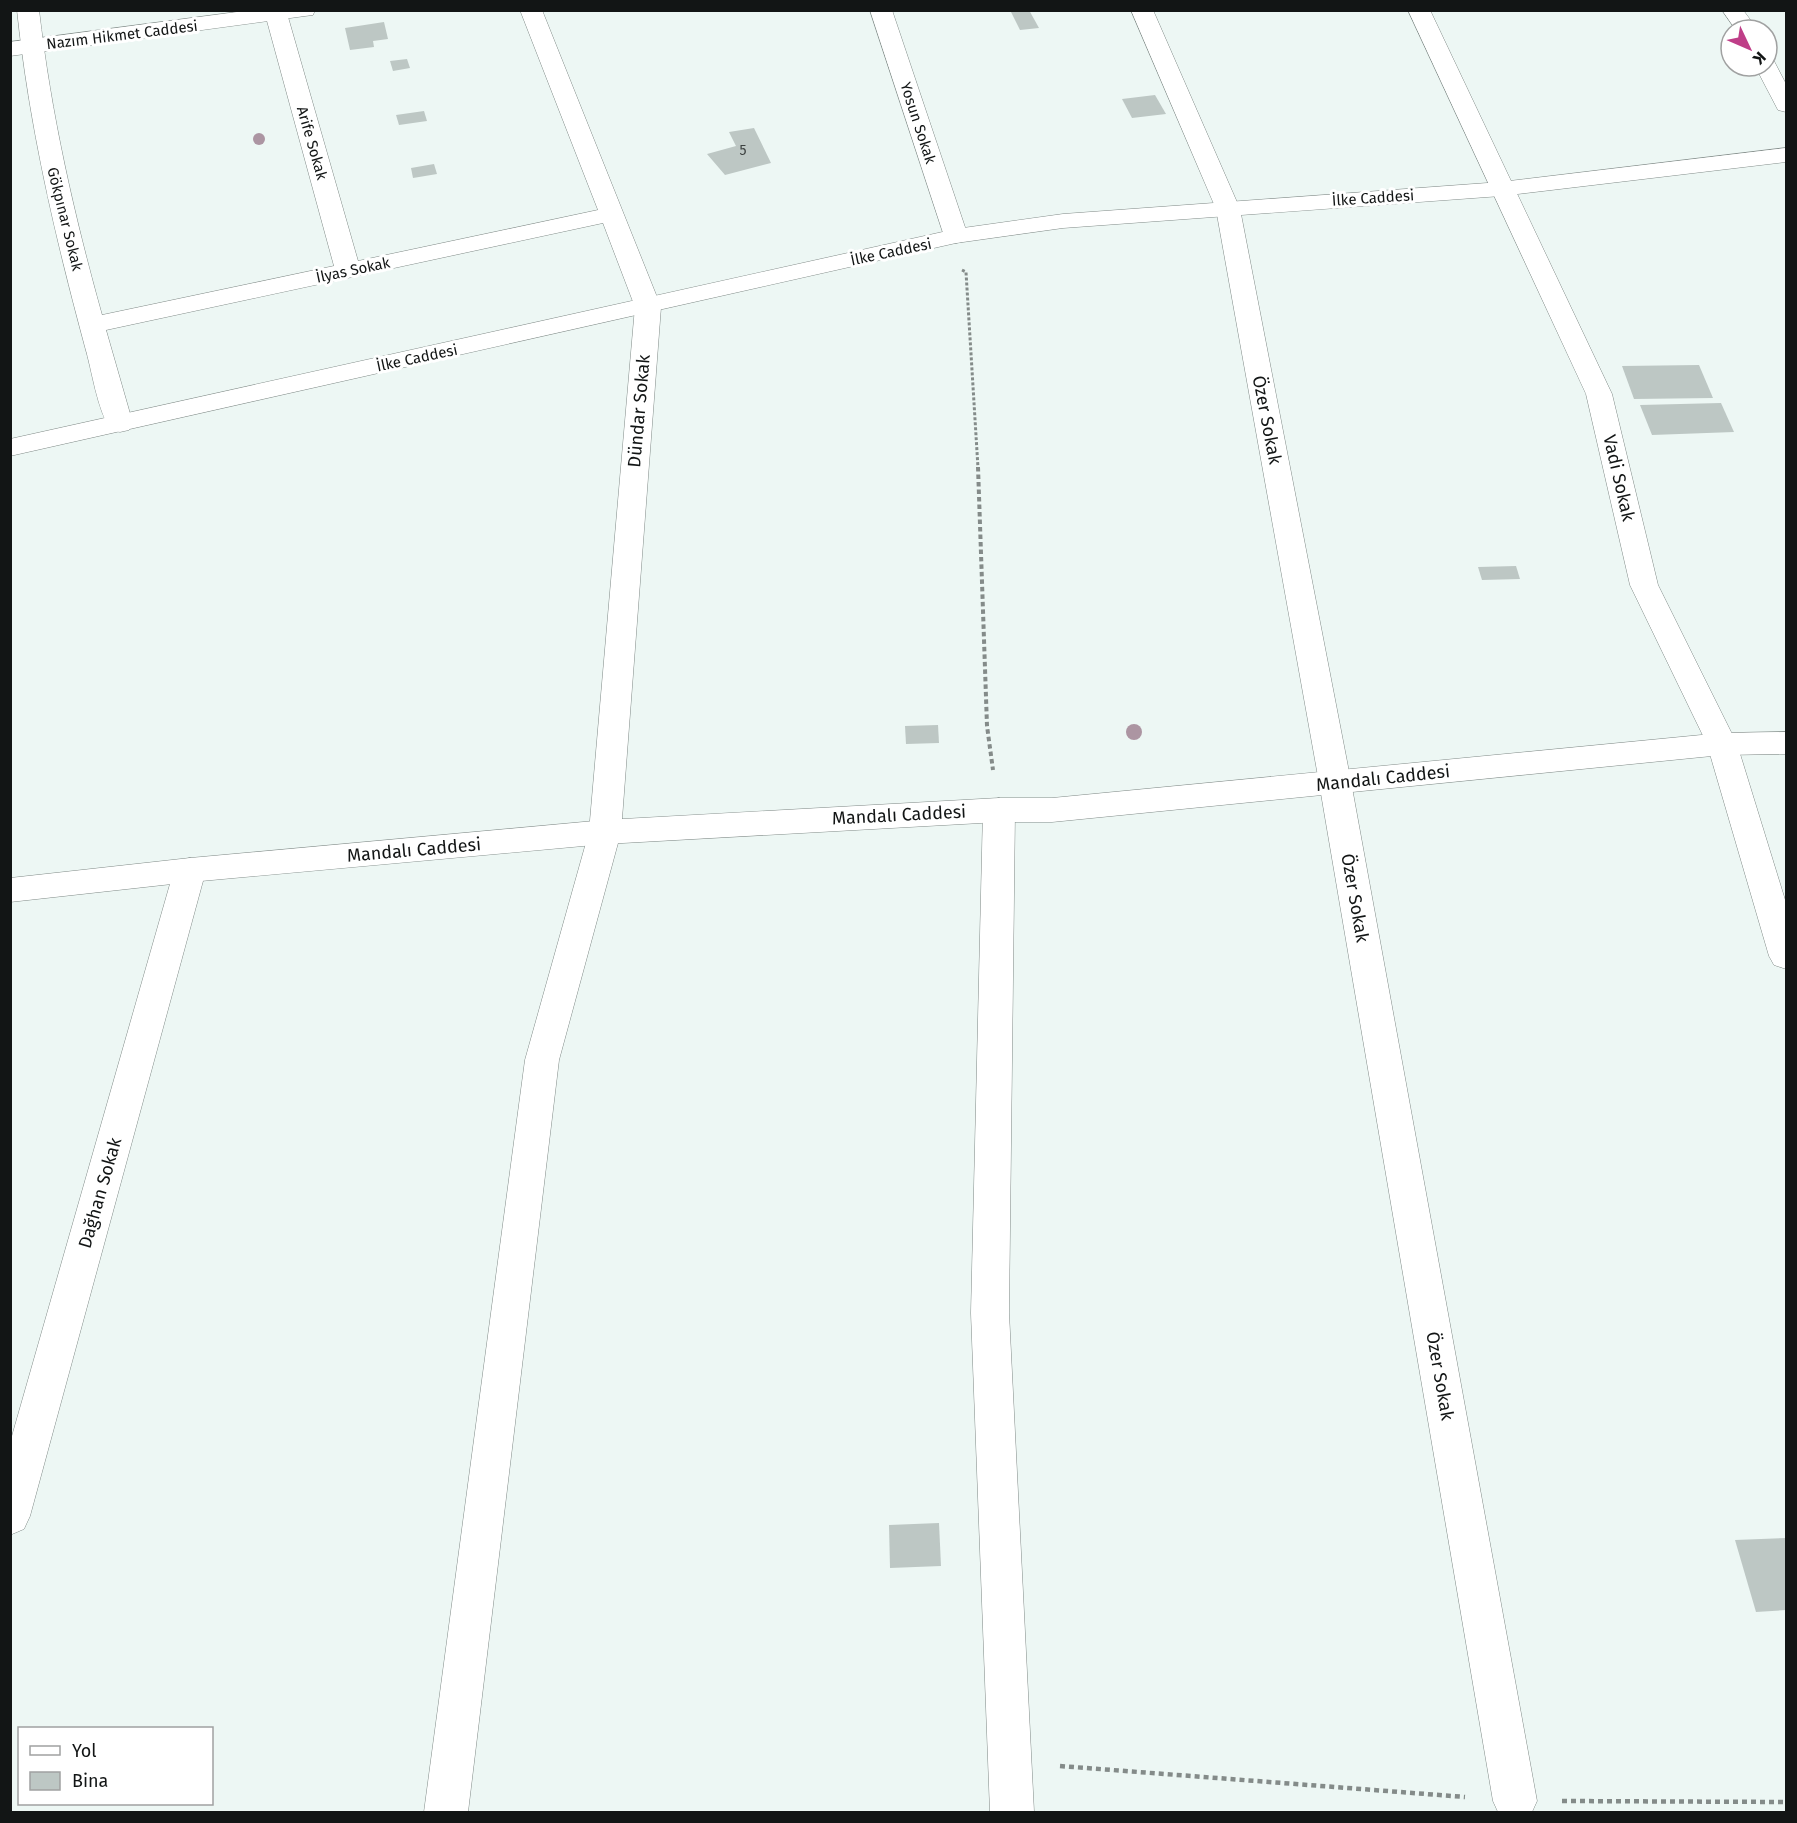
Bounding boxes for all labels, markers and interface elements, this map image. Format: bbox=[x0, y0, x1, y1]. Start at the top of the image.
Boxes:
street label: Nazım Hikmet Caddesi bbox=[45, 17, 199, 53]
north arrow bbox=[1719, 18, 1779, 78]
text: K bbox=[1748, 48, 1770, 69]
street label: Yosun Sokak bbox=[896, 80, 940, 166]
street label: Arife Sokak bbox=[293, 104, 331, 182]
house number: 5 bbox=[739, 142, 747, 159]
street label: Gökpınar Sokak bbox=[43, 165, 87, 273]
street label: İlke Caddesi bbox=[1331, 186, 1415, 210]
street label: İlke Caddesi bbox=[849, 235, 933, 269]
street label: İlyas Sokak bbox=[314, 253, 392, 287]
street label: İlke Caddesi bbox=[375, 341, 459, 375]
street label: Dündar Sokak bbox=[623, 353, 655, 468]
street label: Özer Sokak bbox=[1248, 374, 1287, 467]
street label: Vadi Sokak bbox=[1598, 433, 1640, 524]
street label: Mandalı Caddesi bbox=[1315, 760, 1451, 796]
street label: Mandalı Caddesi bbox=[831, 800, 967, 830]
street label: Mandalı Caddesi bbox=[346, 833, 482, 867]
street label: Özer Sokak bbox=[1336, 852, 1374, 945]
street label: Dağhan Sokak bbox=[74, 1134, 127, 1251]
street label: Özer Sokak bbox=[1421, 1330, 1459, 1423]
legend bbox=[18, 1727, 213, 1805]
text: Yol bbox=[72, 1740, 97, 1762]
text: Bina bbox=[72, 1770, 108, 1792]

